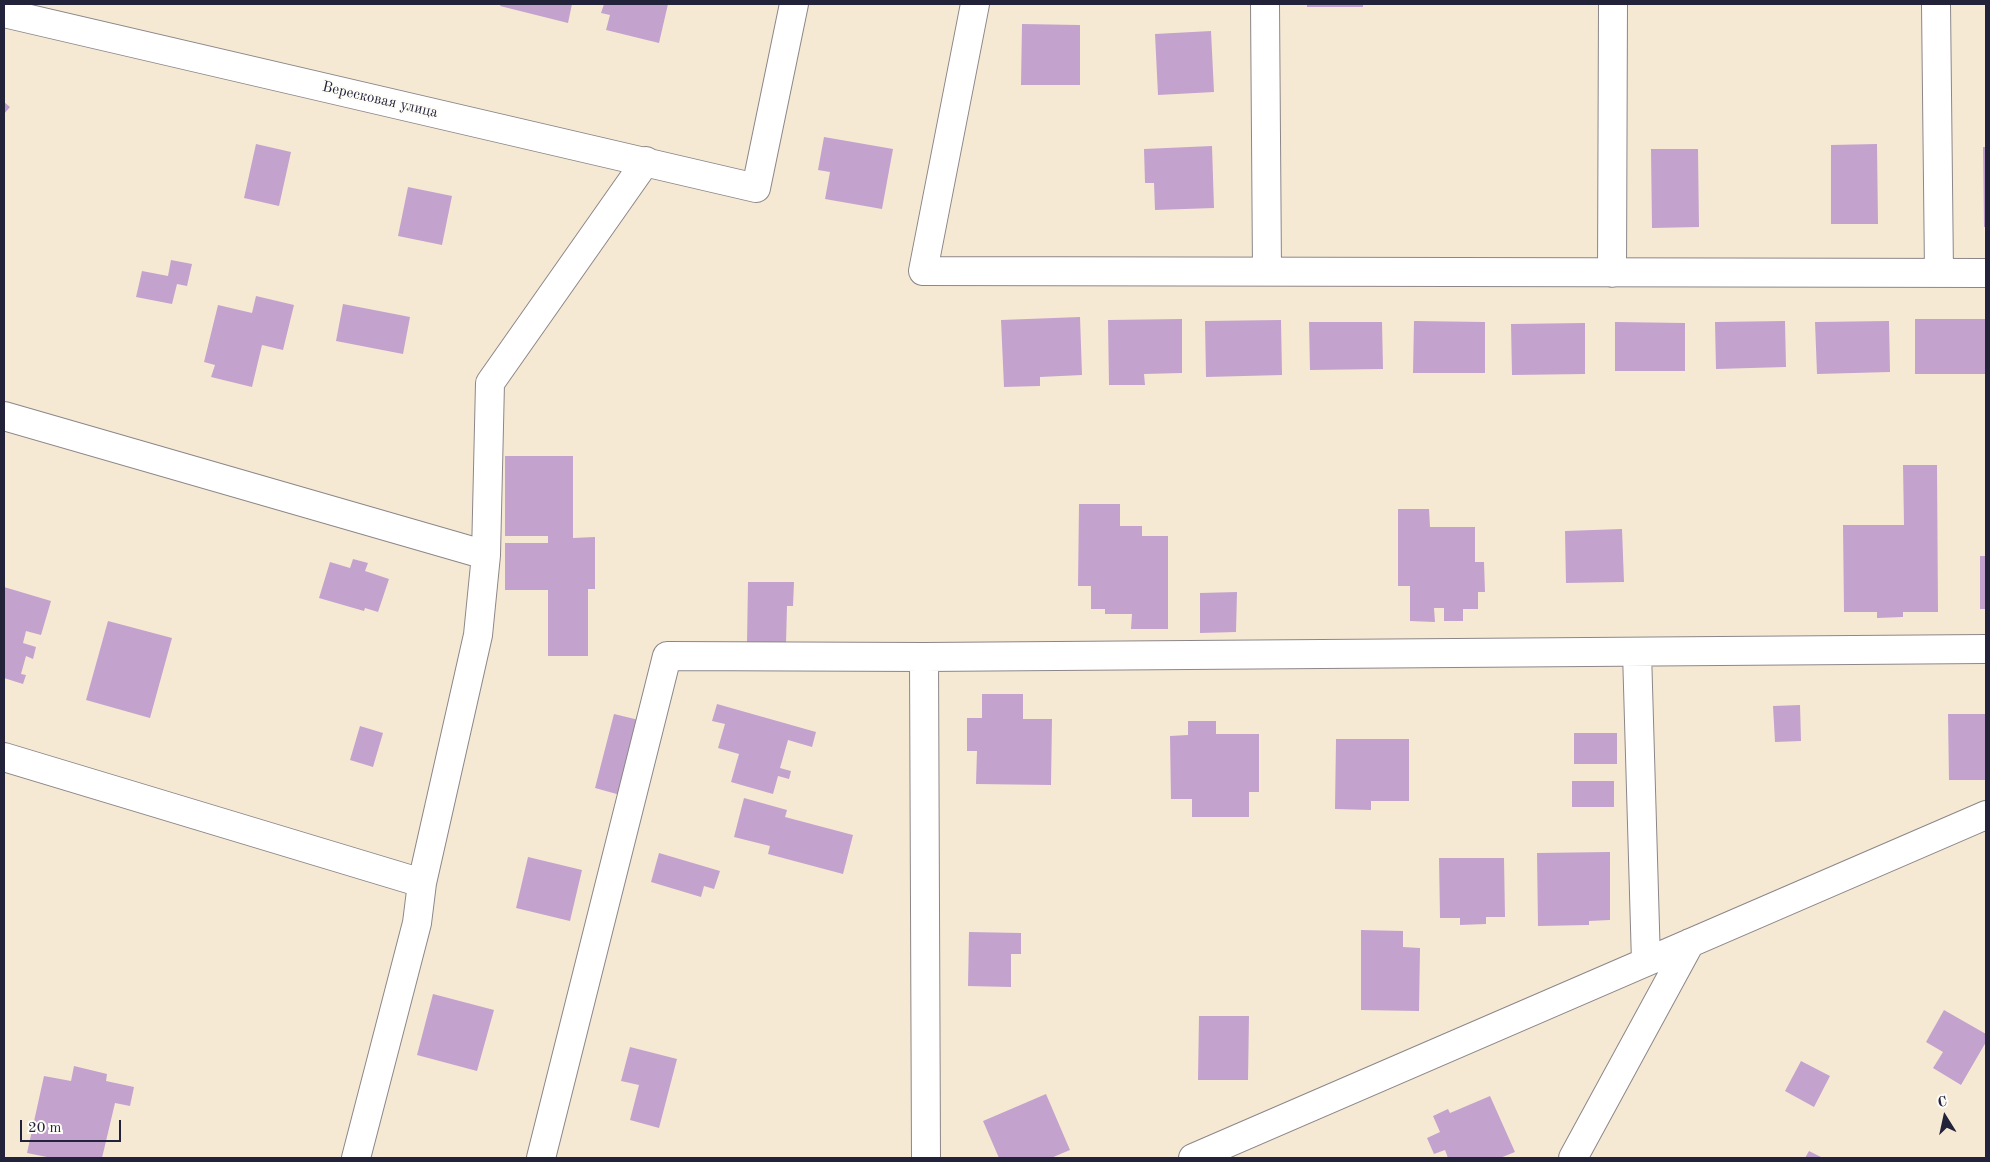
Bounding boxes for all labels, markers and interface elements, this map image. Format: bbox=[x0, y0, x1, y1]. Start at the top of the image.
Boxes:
street label: Вересковая улица bbox=[320, 78, 440, 122]
north arrow bbox=[1920, 1092, 1970, 1142]
text: С bbox=[1937, 1095, 1948, 1110]
scale bar bbox=[22, 1110, 124, 1142]
text: 20 m bbox=[28, 1121, 62, 1136]

